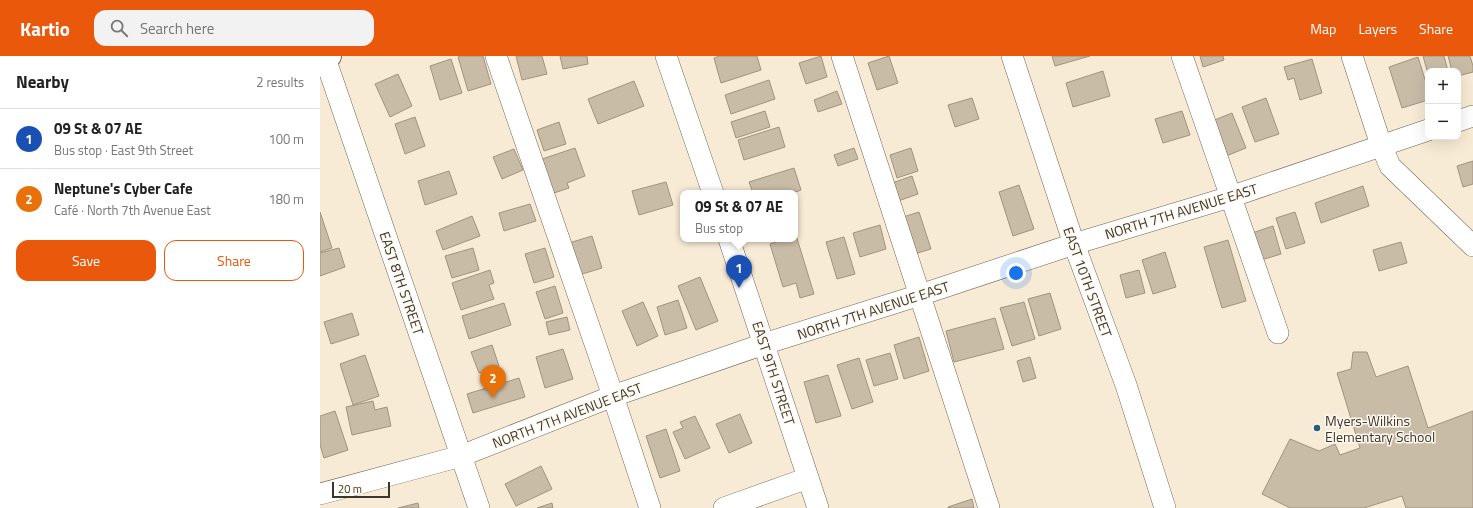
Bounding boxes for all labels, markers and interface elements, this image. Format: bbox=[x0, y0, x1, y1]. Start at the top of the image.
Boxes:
search box bbox=[94, 10, 374, 46]
text: Kartio bbox=[20, 14, 70, 43]
icon: search bbox=[108, 17, 130, 39]
text: Search here bbox=[140, 17, 214, 40]
text: Map bbox=[1310, 18, 1336, 39]
text: Layers bbox=[1358, 18, 1397, 39]
text: Share bbox=[1419, 18, 1453, 39]
map controls bbox=[1425, 68, 1461, 140]
button: + bbox=[1425, 68, 1461, 104]
text: Nearby bbox=[16, 69, 69, 95]
text: 2 results bbox=[256, 72, 304, 92]
button: − bbox=[1425, 104, 1461, 140]
text: 09 St & 07 AE bbox=[54, 117, 142, 140]
text: 1 bbox=[25, 129, 33, 149]
text: 100 m bbox=[268, 129, 304, 149]
text: Bus stop · East 9th Street bbox=[54, 140, 193, 160]
text: Neptune's Cyber Cafe bbox=[54, 177, 193, 200]
street label: NORTH 7TH AVENUE EAST bbox=[1102, 178, 1261, 244]
text: 2 bbox=[25, 189, 33, 209]
text: 180 m bbox=[268, 189, 304, 209]
popup bbox=[680, 190, 798, 242]
text: 09 St & 07 AE bbox=[695, 195, 783, 218]
text: Café · North 7th Avenue East bbox=[54, 200, 211, 220]
text: Bus stop bbox=[695, 218, 743, 238]
street label: EAST 10TH STREET bbox=[1058, 224, 1118, 341]
street label: EAST 8TH STREET bbox=[374, 228, 430, 338]
button: Save bbox=[16, 240, 156, 281]
button: Share bbox=[164, 240, 304, 281]
pin: 1 bbox=[726, 255, 752, 288]
your location bbox=[1006, 263, 1026, 283]
street label: NORTH 7TH AVENUE EAST bbox=[794, 275, 952, 345]
street label: EAST 9TH STREET bbox=[747, 318, 801, 428]
pin: 2 bbox=[480, 365, 506, 398]
street label: NORTH 7TH AVENUE EAST bbox=[489, 376, 646, 453]
place label: Myers-Wilkins Elementary School bbox=[1325, 410, 1435, 447]
marker: Myers-Wilkins Elementary School bbox=[1312, 423, 1322, 433]
scale bar bbox=[332, 480, 390, 499]
text: 20 m bbox=[338, 481, 362, 497]

